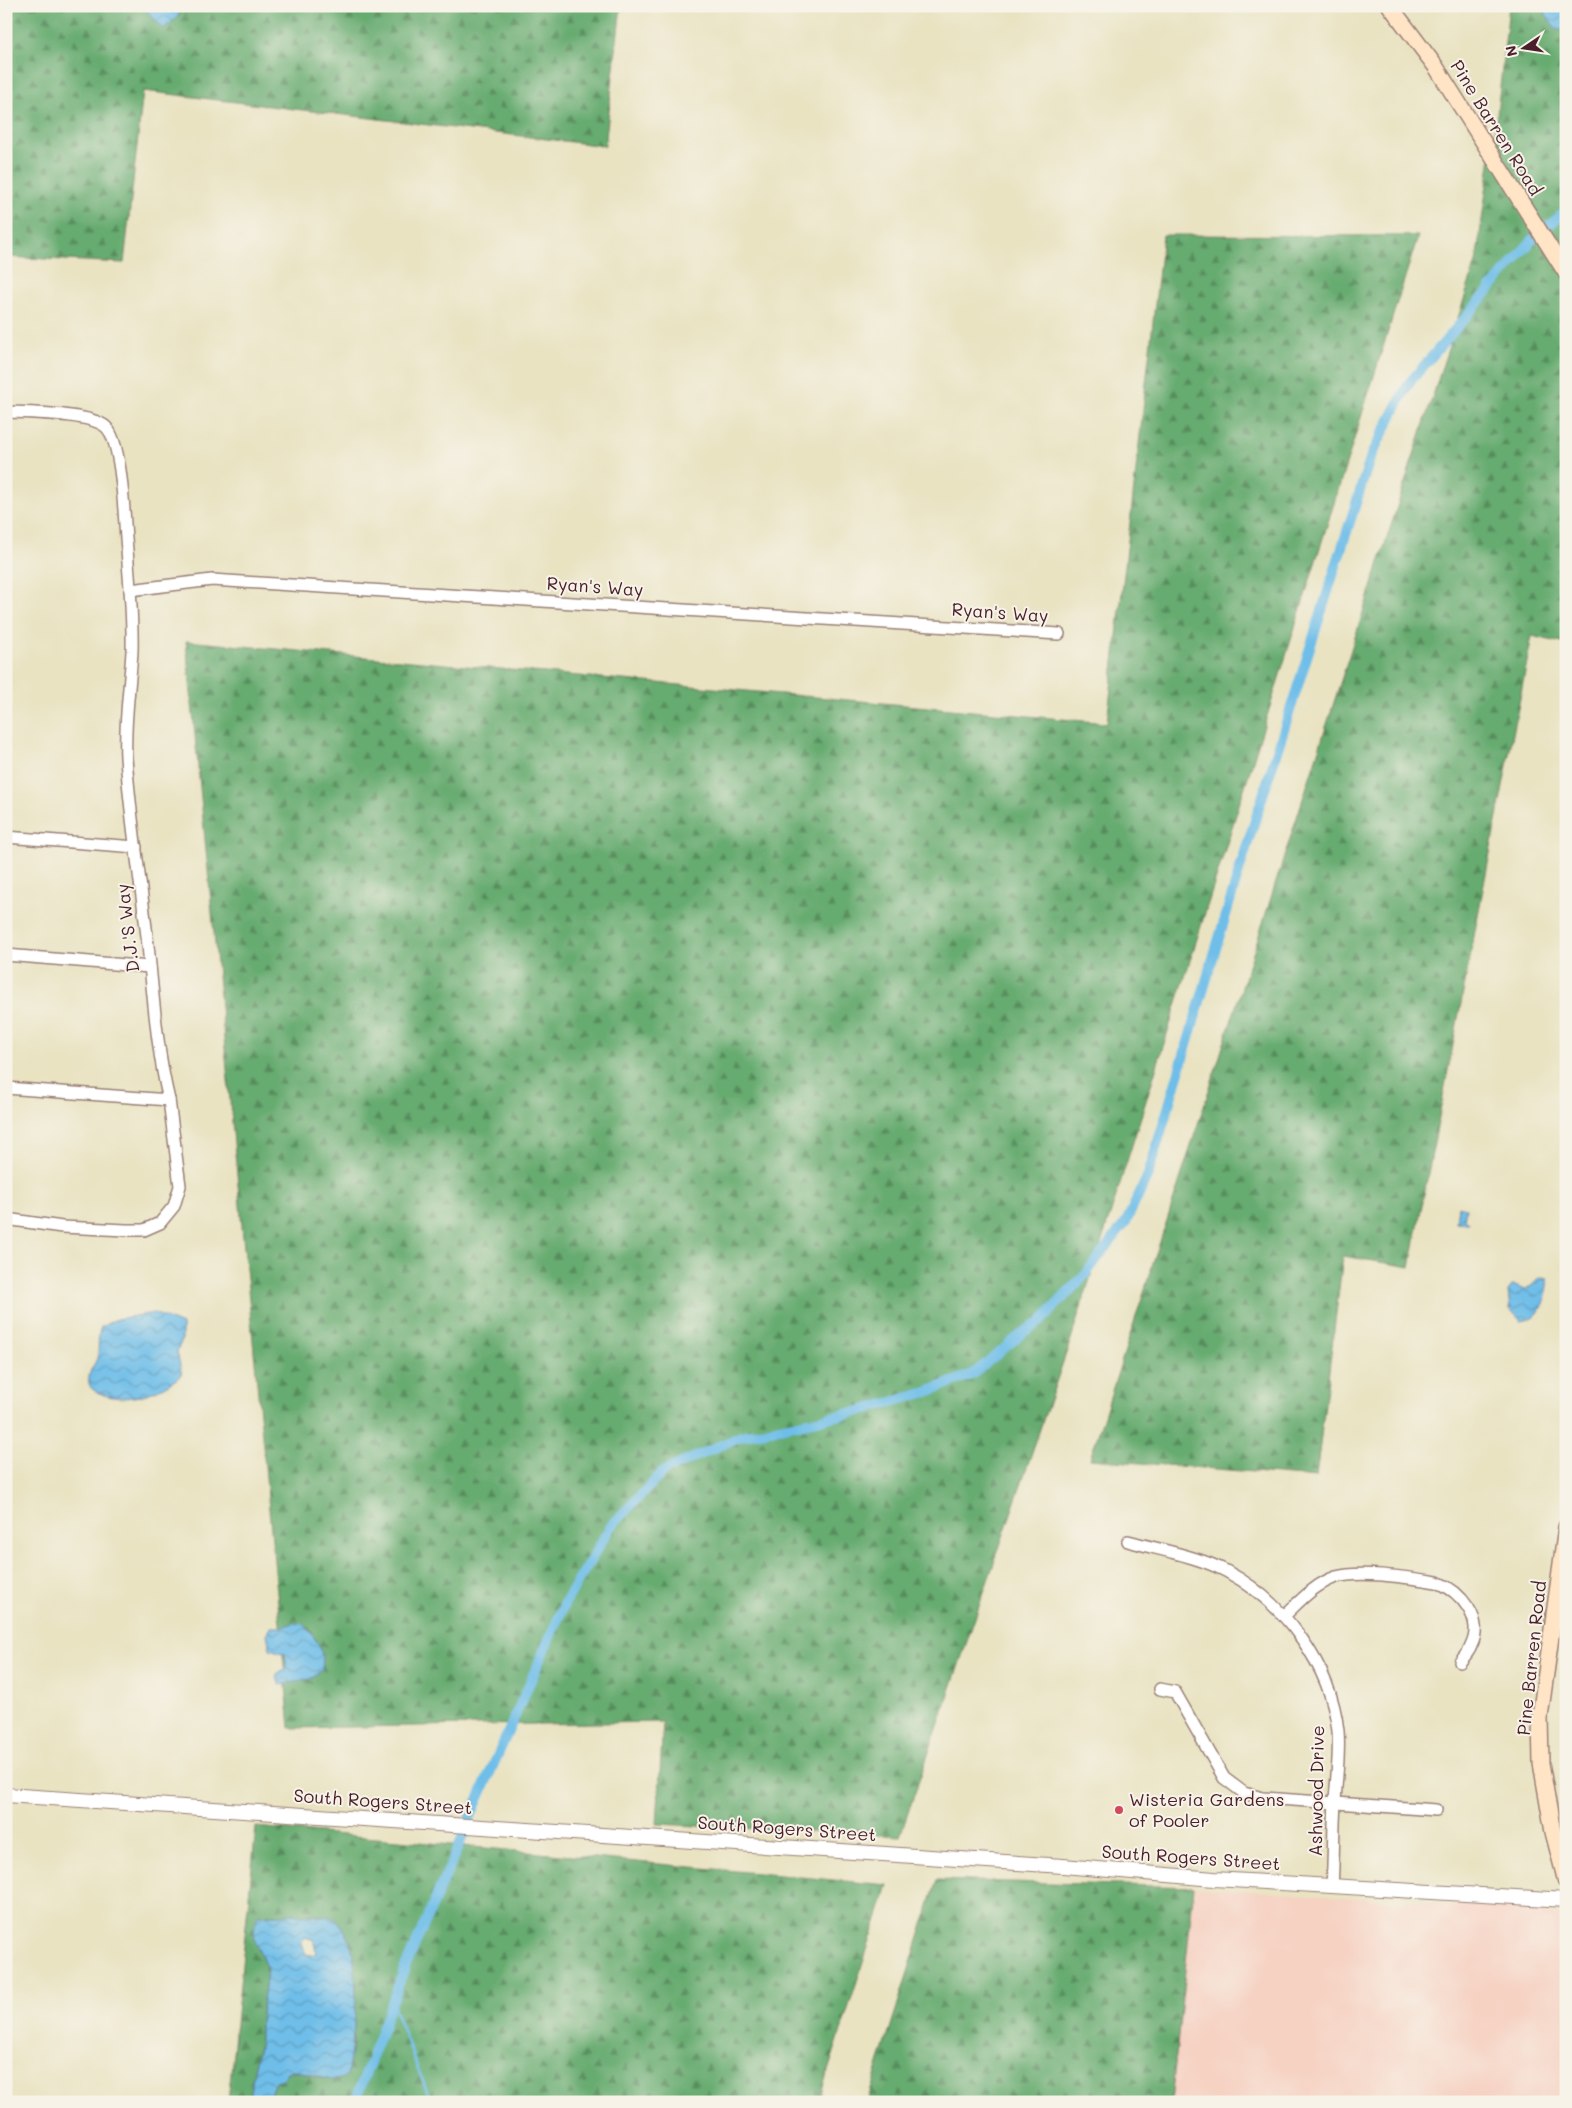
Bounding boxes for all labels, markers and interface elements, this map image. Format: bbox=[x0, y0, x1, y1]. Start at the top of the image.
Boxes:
north arrow bbox=[1500, 22, 1550, 72]
text: N bbox=[1500, 44, 1521, 58]
street label: Pine Barren Road bbox=[1445, 55, 1548, 200]
street label: Ryan's Way bbox=[546, 571, 644, 601]
street label: Ryan's Way bbox=[951, 597, 1049, 627]
street label: D.J.'S Way bbox=[110, 882, 144, 974]
street label: Pine Barren Road bbox=[1511, 1579, 1551, 1737]
street label: Ashwood Drive bbox=[1303, 1725, 1329, 1857]
street label: South Rogers Street bbox=[293, 1783, 473, 1819]
place label: Wisteria Gardens of Pooler bbox=[1129, 1787, 1285, 1832]
marker: Wisteria Gardens of Pooler bbox=[1113, 1804, 1125, 1816]
street label: South Rogers Street bbox=[697, 1810, 877, 1846]
street label: South Rogers Street bbox=[1101, 1839, 1281, 1875]

